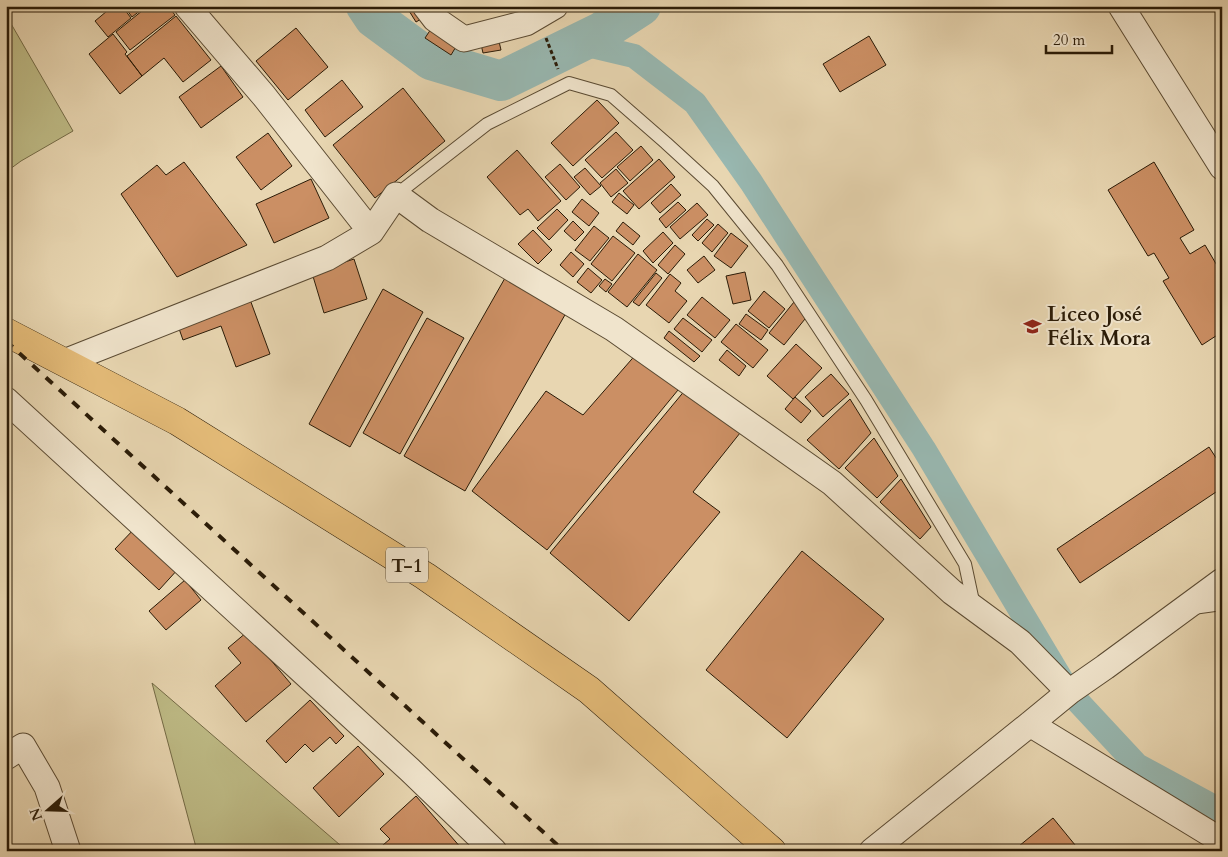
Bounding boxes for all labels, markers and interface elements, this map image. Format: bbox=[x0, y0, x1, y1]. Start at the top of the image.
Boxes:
scale bar bbox=[1046, 22, 1112, 54]
text: 20 m bbox=[1053, 30, 1085, 50]
place label: Liceo José Félix Mora bbox=[1047, 300, 1152, 353]
school or university icon: Liceo José Félix Mora bbox=[1023, 316, 1043, 336]
road number: T-1 bbox=[386, 548, 428, 582]
north arrow bbox=[22, 784, 72, 834]
text: N bbox=[25, 805, 47, 823]

